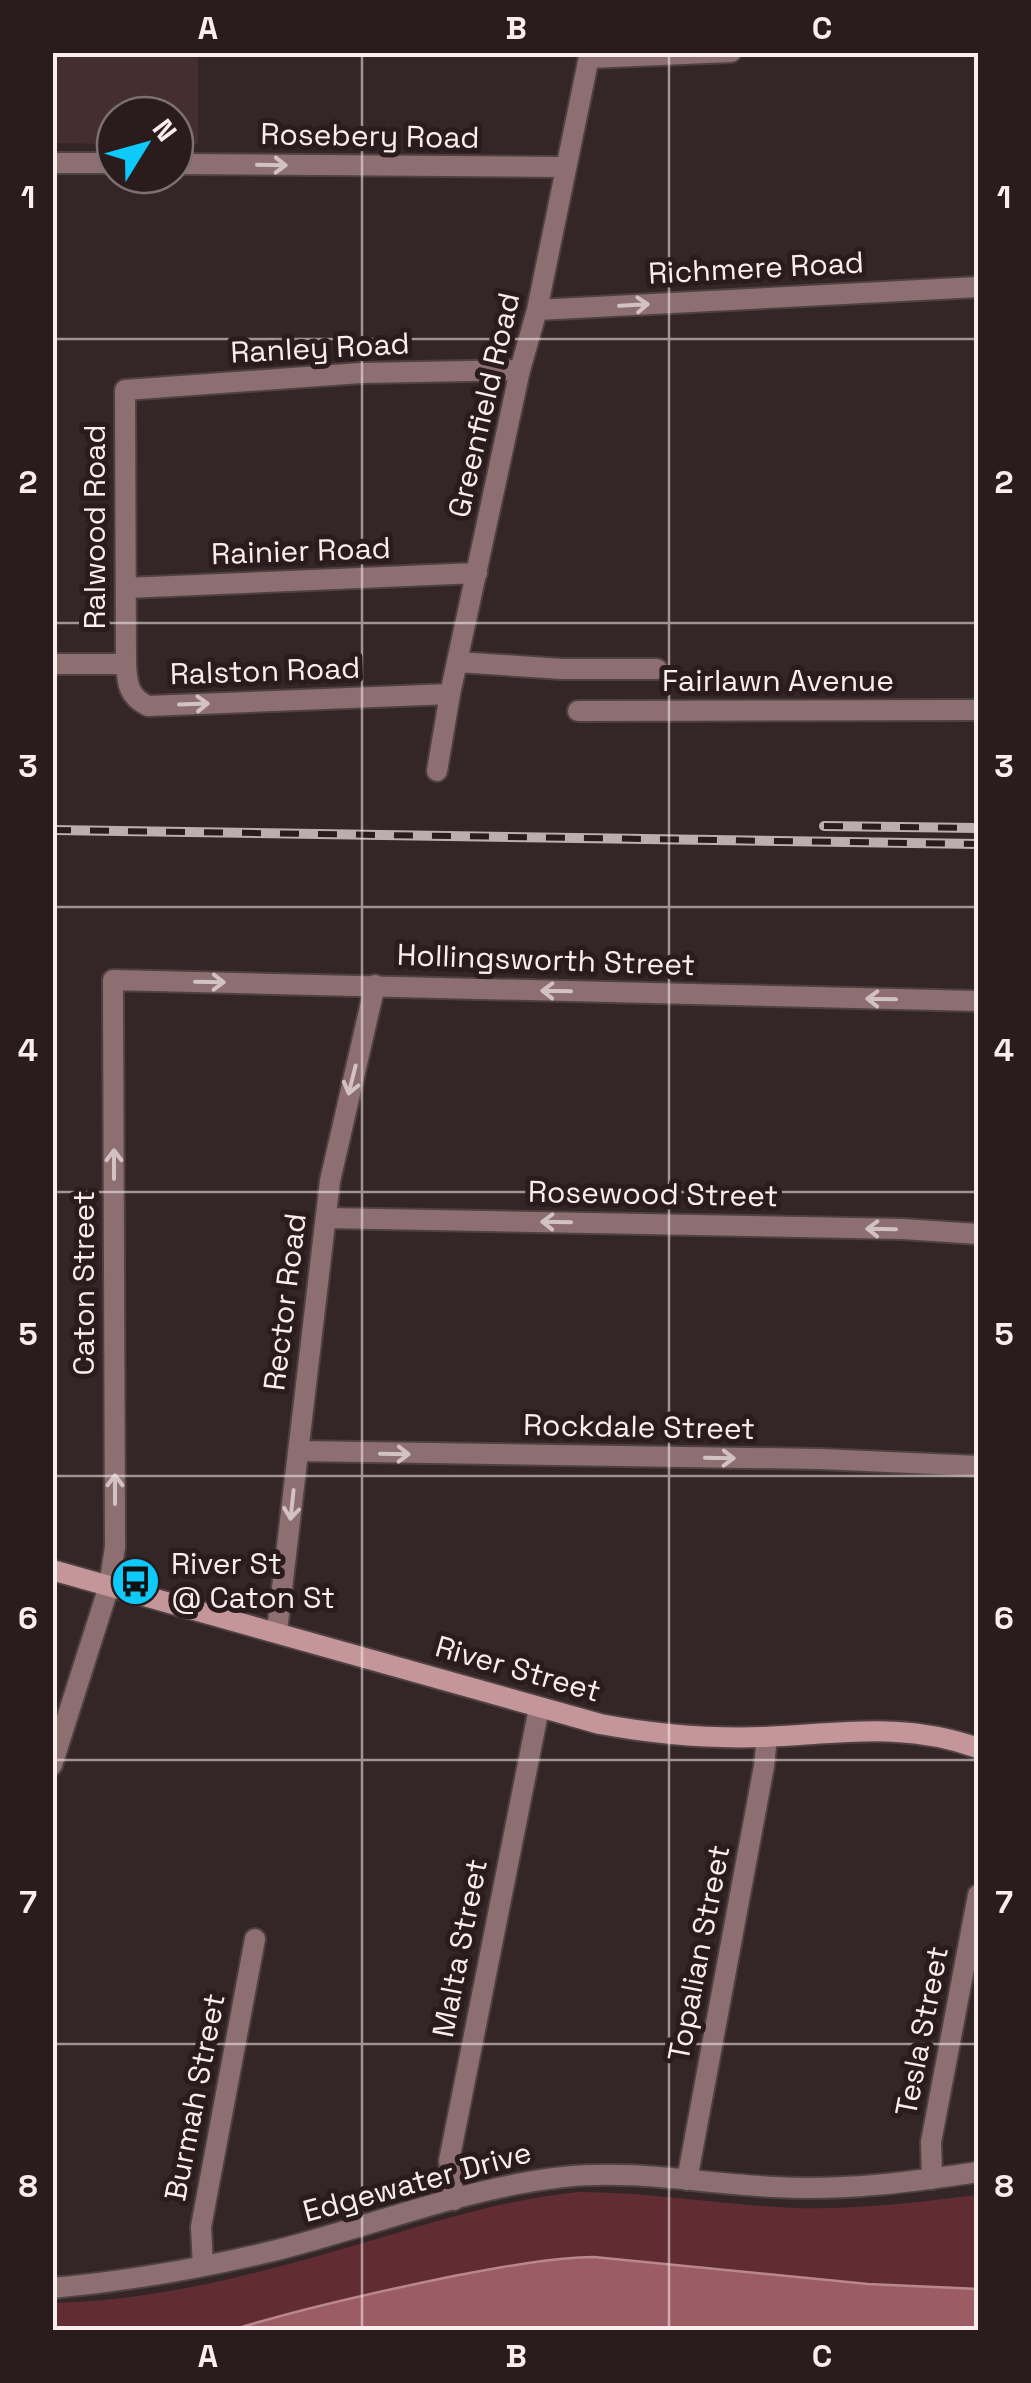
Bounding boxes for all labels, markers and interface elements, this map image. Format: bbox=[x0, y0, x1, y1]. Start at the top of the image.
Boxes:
text: A bbox=[198, 8, 218, 48]
text: B bbox=[505, 8, 527, 48]
text: C bbox=[812, 8, 832, 48]
north arrow bbox=[95, 95, 195, 195]
text: N bbox=[145, 112, 185, 148]
street label: Rosebery Road bbox=[260, 114, 480, 157]
one-way arrow bbox=[256, 156, 288, 174]
text: 1 bbox=[21, 177, 35, 217]
text: 1 bbox=[997, 177, 1011, 217]
street label: Richmere Road bbox=[647, 242, 865, 293]
street label: Greenfield Road bbox=[439, 289, 528, 521]
one-way arrow bbox=[617, 295, 650, 314]
street label: Ranley Road bbox=[229, 323, 411, 372]
street label: Ralwood Road bbox=[75, 424, 114, 630]
text: 2 bbox=[18, 462, 38, 502]
text: 2 bbox=[994, 462, 1014, 502]
street label: Rainier Road bbox=[211, 528, 391, 573]
street label: Ralston Road bbox=[169, 648, 361, 693]
street label: Fairlawn Avenue bbox=[662, 661, 894, 700]
one-way arrow bbox=[177, 695, 209, 714]
text: 3 bbox=[18, 746, 38, 786]
text: 3 bbox=[994, 746, 1014, 786]
street label: Hollingsworth Street bbox=[396, 935, 696, 984]
one-way arrow bbox=[194, 972, 226, 991]
one-way arrow bbox=[541, 982, 573, 1001]
one-way arrow bbox=[866, 990, 898, 1008]
text: 4 bbox=[18, 1030, 38, 1070]
text: 4 bbox=[994, 1030, 1014, 1070]
one-way arrow bbox=[342, 1063, 360, 1095]
one-way arrow bbox=[104, 1148, 123, 1180]
street label: Rosewood Street bbox=[528, 1172, 778, 1215]
street label: Caton Street bbox=[64, 1190, 103, 1376]
street label: Rector Road bbox=[254, 1211, 315, 1393]
one-way arrow bbox=[541, 1212, 573, 1231]
one-way arrow bbox=[866, 1219, 898, 1238]
text: 5 bbox=[18, 1314, 38, 1354]
text: 5 bbox=[994, 1314, 1014, 1354]
street label: Rockdale Street bbox=[523, 1405, 755, 1448]
one-way arrow bbox=[378, 1444, 411, 1464]
one-way arrow bbox=[704, 1448, 736, 1468]
one-way arrow bbox=[106, 1473, 124, 1506]
one-way arrow bbox=[282, 1489, 301, 1521]
place label: River St @ Caton St bbox=[171, 1544, 335, 1617]
bus stop icon: River St @ Caton St bbox=[110, 1555, 162, 1607]
text: 6 bbox=[18, 1598, 38, 1638]
text: 6 bbox=[994, 1598, 1014, 1638]
street label: River Street bbox=[431, 1626, 605, 1711]
street label: Topalian Street bbox=[658, 1841, 739, 2064]
street label: Malta Street bbox=[423, 1855, 496, 2040]
text: 7 bbox=[19, 1882, 37, 1922]
text: 7 bbox=[995, 1882, 1013, 1922]
street label: Tesla Street bbox=[886, 1943, 957, 2119]
street label: Burmah Street bbox=[155, 1990, 234, 2204]
street label: Edgewater Drive bbox=[298, 2132, 535, 2231]
text: 8 bbox=[18, 2166, 38, 2206]
text: 8 bbox=[994, 2166, 1014, 2206]
text: A bbox=[198, 2336, 218, 2376]
text: B bbox=[505, 2336, 527, 2376]
text: C bbox=[812, 2336, 832, 2376]

